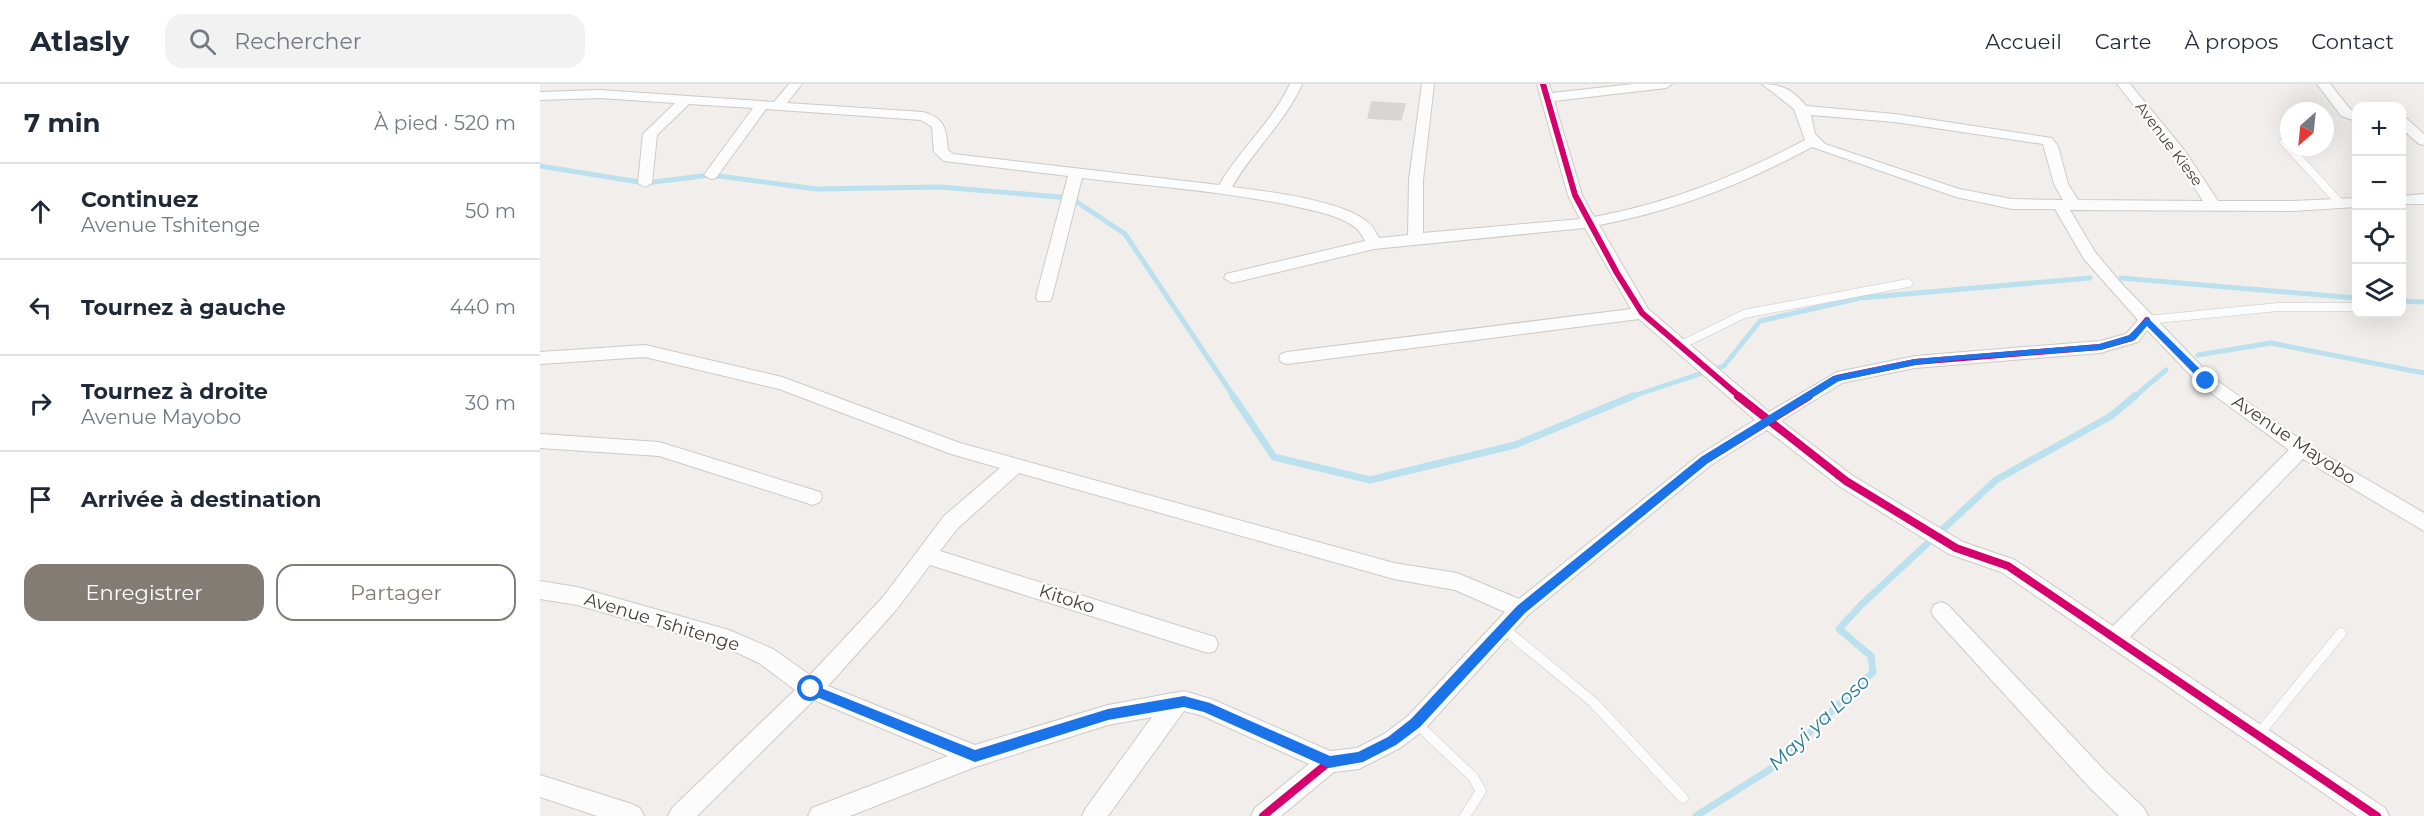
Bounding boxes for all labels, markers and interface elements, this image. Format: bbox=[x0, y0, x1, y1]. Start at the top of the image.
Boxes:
search box bbox=[165, 14, 585, 68]
text: Atlasly bbox=[30, 24, 129, 58]
icon: search bbox=[186, 25, 219, 58]
text: Rechercher bbox=[234, 28, 362, 55]
text: Accueil bbox=[1985, 29, 2062, 54]
text: Carte bbox=[2095, 29, 2151, 54]
text: À propos bbox=[2184, 29, 2278, 54]
text: Contact bbox=[2311, 29, 2394, 54]
street label: Avenue Kiese bbox=[2132, 98, 2207, 190]
north arrow bbox=[2280, 102, 2334, 156]
map controls bbox=[2352, 102, 2406, 318]
button: + bbox=[2352, 102, 2406, 156]
text: 7 min bbox=[24, 107, 101, 139]
text: À pied · 520 m bbox=[374, 111, 516, 135]
button: − bbox=[2352, 156, 2406, 210]
text: Continuez bbox=[81, 186, 198, 213]
icon: ahead bbox=[24, 195, 57, 228]
text: 50 m bbox=[465, 199, 516, 223]
button: locate bbox=[2352, 210, 2406, 264]
text: Avenue Tshitenge bbox=[81, 213, 260, 237]
button: layers bbox=[2352, 264, 2406, 318]
icon: left bbox=[24, 291, 57, 324]
text: Tournez à gauche bbox=[81, 294, 286, 321]
text: 440 m bbox=[450, 295, 516, 319]
route end bbox=[2192, 367, 2218, 393]
text: Tournez à droite bbox=[81, 378, 268, 405]
icon: right bbox=[24, 387, 57, 420]
text: 30 m bbox=[465, 391, 516, 415]
street label: Avenue Mayobo bbox=[2228, 391, 2360, 489]
text: Avenue Mayobo bbox=[81, 405, 241, 429]
icon: arrive bbox=[24, 483, 57, 516]
text: Arrivée à destination bbox=[81, 486, 321, 513]
button: Enregistrer bbox=[24, 564, 264, 621]
button: Partager bbox=[276, 564, 516, 621]
street label: Kitoko bbox=[1036, 580, 1098, 618]
street label: Avenue Tshitenge bbox=[582, 588, 742, 656]
water label: Mayi ya Loso bbox=[1763, 669, 1875, 775]
route start bbox=[797, 675, 823, 701]

